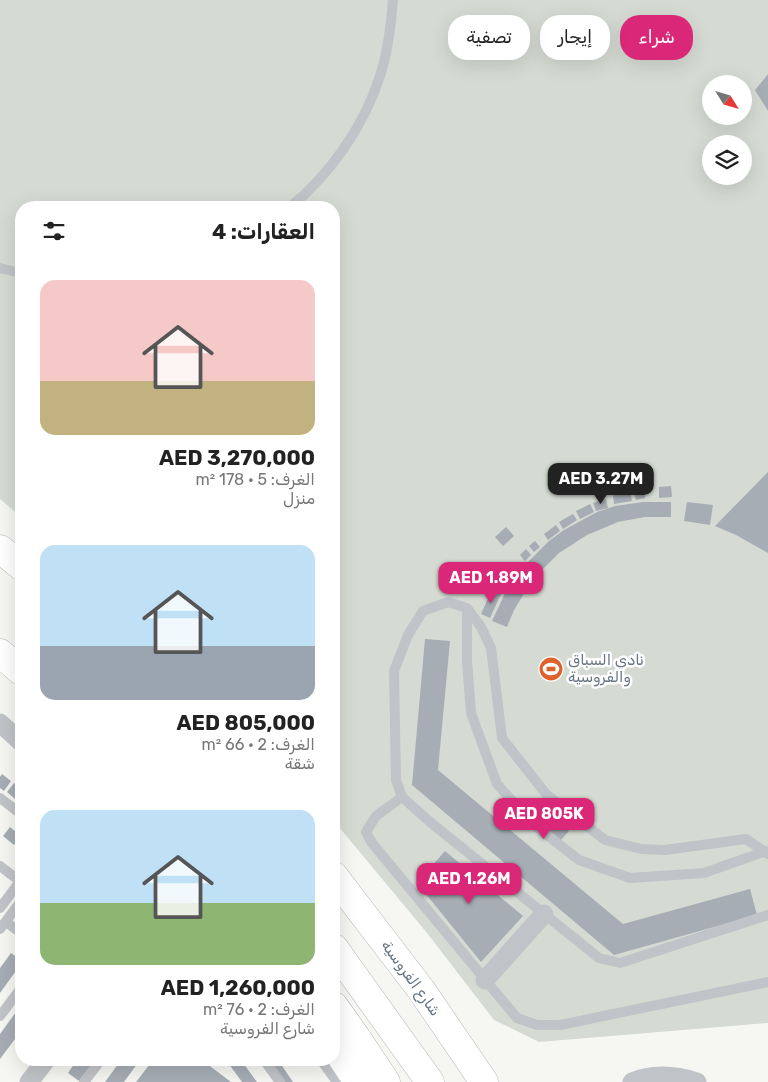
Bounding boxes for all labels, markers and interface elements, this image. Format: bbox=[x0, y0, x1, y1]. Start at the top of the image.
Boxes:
chip: تصفية bbox=[448, 15, 530, 60]
chip: إيجار bbox=[540, 15, 610, 60]
chip: شراء bbox=[620, 15, 693, 60]
north arrow bbox=[702, 75, 752, 125]
map controls bbox=[702, 75, 752, 185]
button: layers bbox=[702, 135, 752, 185]
icon: filters bbox=[40, 217, 68, 245]
text: العقارات: 4 bbox=[212, 219, 315, 244]
icon: home bbox=[133, 312, 223, 402]
text: AED 3,270,000 bbox=[159, 445, 315, 470]
pin: AED 3.27M bbox=[544, 462, 658, 505]
text: AED 3.27M bbox=[559, 469, 643, 488]
text: الغرف: 5 · 178 m² bbox=[195, 470, 315, 489]
text: منزل bbox=[283, 489, 315, 508]
pin: AED 1.89M bbox=[434, 562, 548, 604]
text: AED 1.89M bbox=[449, 568, 533, 587]
icon: home bbox=[133, 577, 223, 667]
place label: نادي السباق والفروسية bbox=[568, 651, 644, 687]
sports icon: نادي السباق والفروسية bbox=[538, 656, 564, 682]
text: AED 805,000 bbox=[177, 710, 315, 735]
text: الغرف: 2 · 66 m² bbox=[201, 735, 315, 754]
text: شقة bbox=[285, 754, 315, 773]
pin: AED 805K bbox=[492, 798, 596, 840]
text: AED 805K bbox=[504, 804, 584, 823]
icon: home bbox=[133, 842, 223, 932]
pin: AED 1.26M bbox=[412, 862, 526, 905]
text: AED 1.26M bbox=[427, 869, 511, 888]
street label: شارع الفروسية bbox=[376, 937, 444, 1020]
text: AED 1,260,000 bbox=[161, 975, 315, 1000]
text: الغرف: 2 · 76 m² bbox=[203, 1000, 315, 1019]
text: شارع الفروسية bbox=[220, 1019, 315, 1038]

